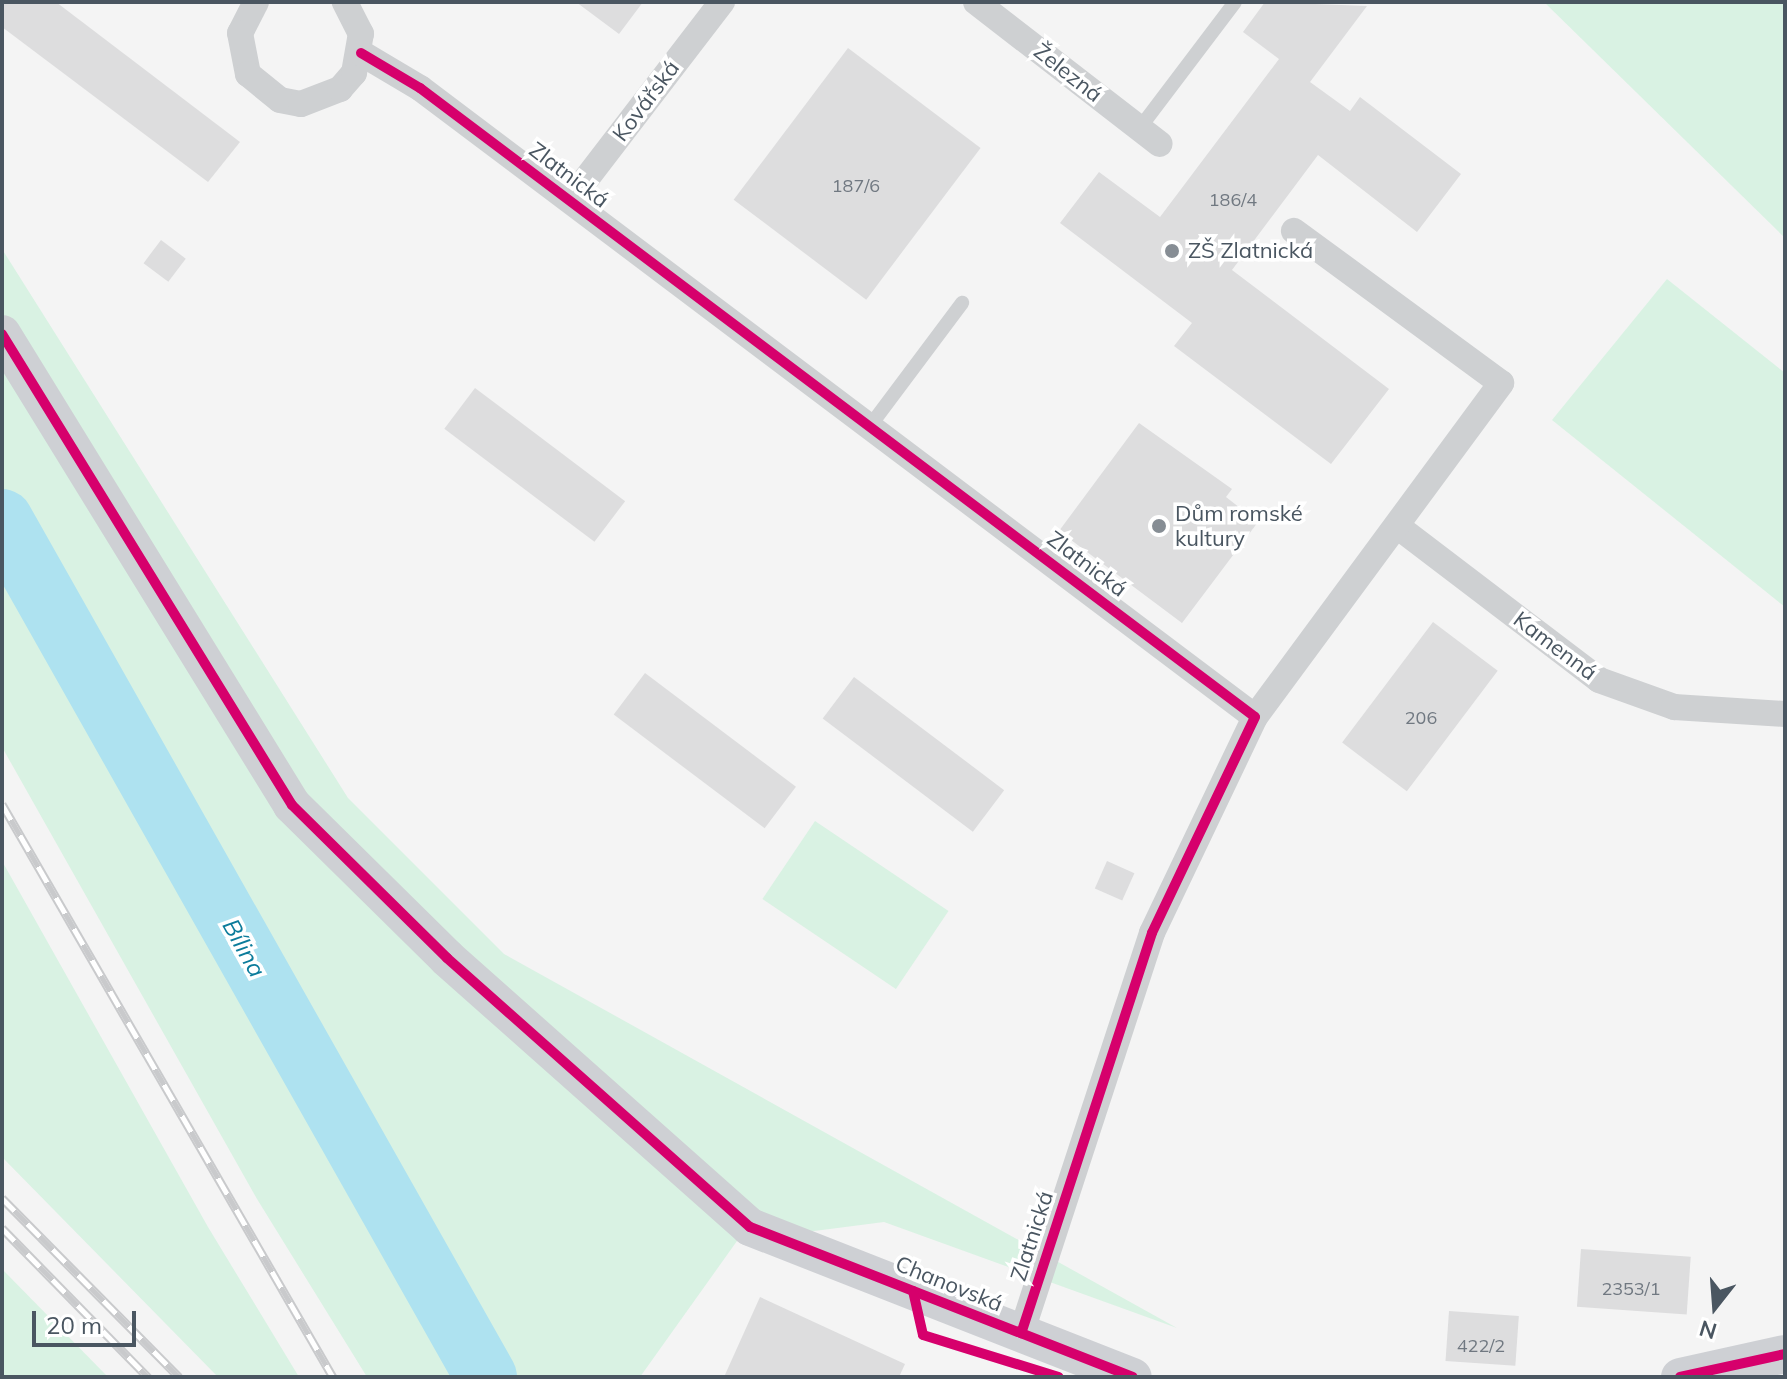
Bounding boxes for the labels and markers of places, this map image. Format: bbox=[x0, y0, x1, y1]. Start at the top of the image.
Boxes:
place label: ZŠ Zlatnická bbox=[1188, 238, 1313, 264]
marker: ZŠ Zlatnická bbox=[1163, 242, 1181, 260]
place label: Dům romské kultury bbox=[1175, 500, 1303, 552]
marker: Dům romské kultury bbox=[1150, 517, 1168, 535]

